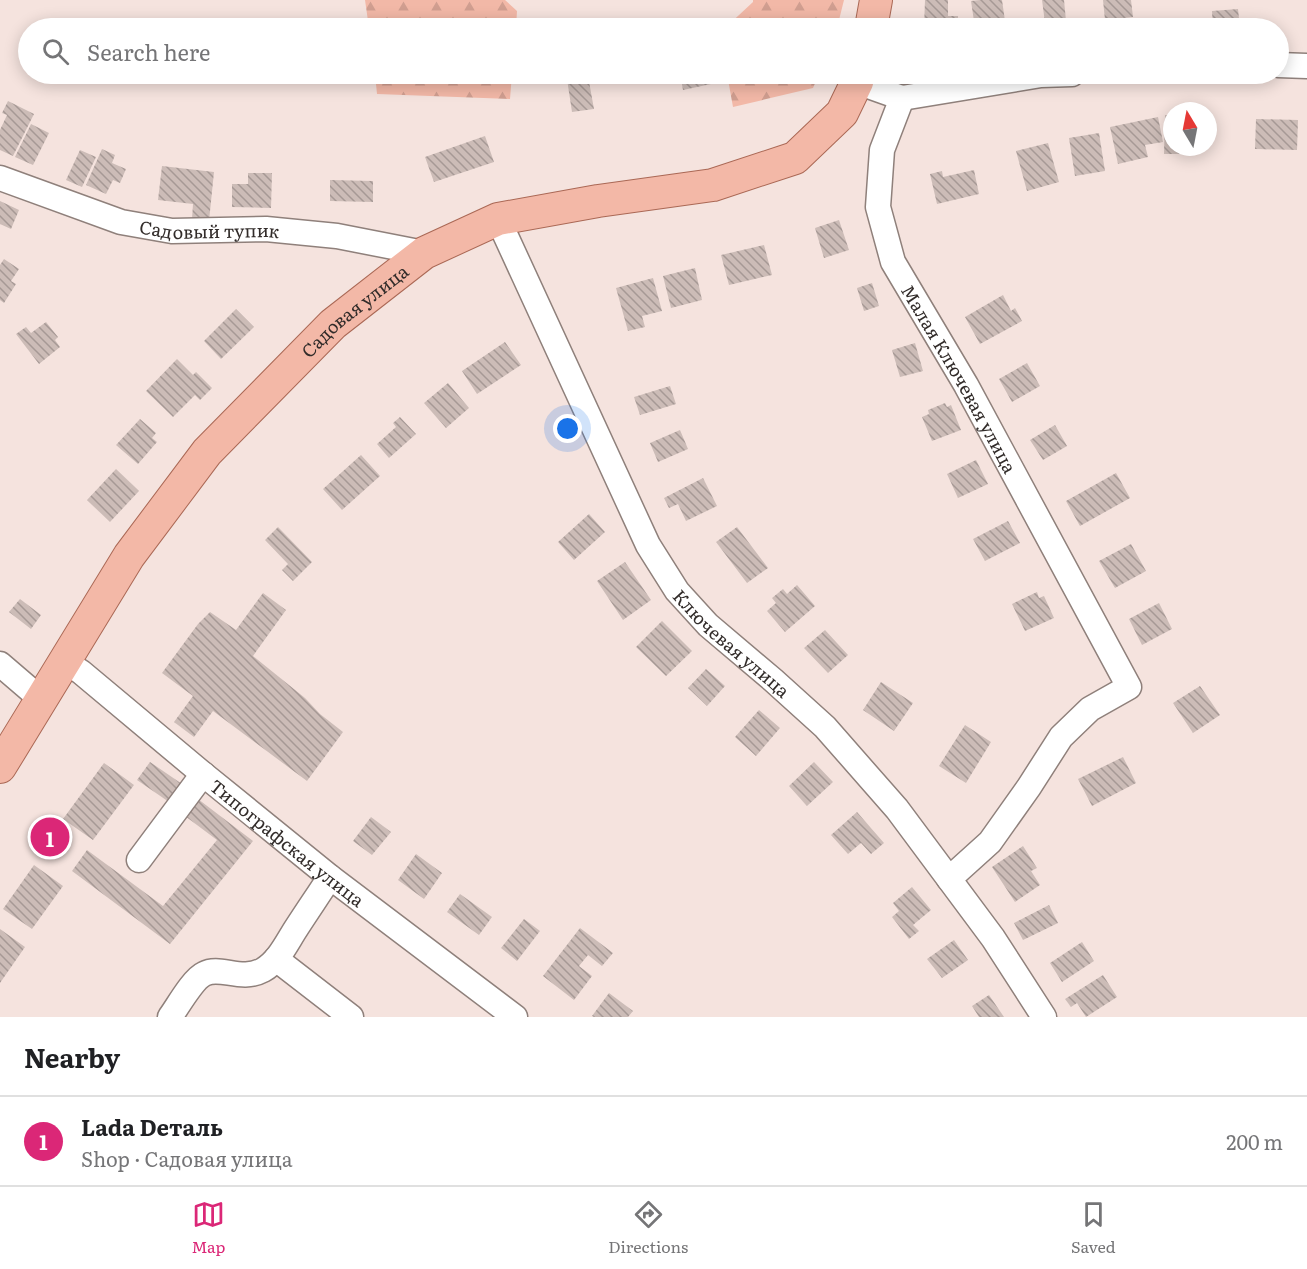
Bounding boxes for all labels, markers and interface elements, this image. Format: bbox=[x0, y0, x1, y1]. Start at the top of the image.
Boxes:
search box bbox=[18, 18, 1289, 84]
icon: search bbox=[39, 35, 72, 68]
text: Search here bbox=[87, 35, 210, 68]
north arrow bbox=[1163, 102, 1217, 156]
street label: Садовый тупик bbox=[138, 212, 281, 244]
street label: Садовая улица bbox=[294, 257, 414, 363]
street label: Малая Ключевая улица bbox=[896, 279, 1025, 478]
your location bbox=[553, 414, 582, 443]
street label: Ключевая улица bbox=[668, 582, 797, 703]
street label: Типографская улица bbox=[205, 772, 371, 913]
pin: 1 bbox=[31, 814, 70, 860]
text: Nearby bbox=[24, 1037, 120, 1076]
text: Lada Dеталь bbox=[81, 1110, 223, 1143]
text: 1 bbox=[39, 1126, 48, 1156]
text: 200 m bbox=[1226, 1126, 1283, 1156]
text: Shop · Садовая улица bbox=[81, 1143, 292, 1173]
tab: Map bbox=[191, 1198, 225, 1258]
tab: Directions bbox=[608, 1198, 688, 1258]
tab: Saved bbox=[1071, 1198, 1116, 1258]

